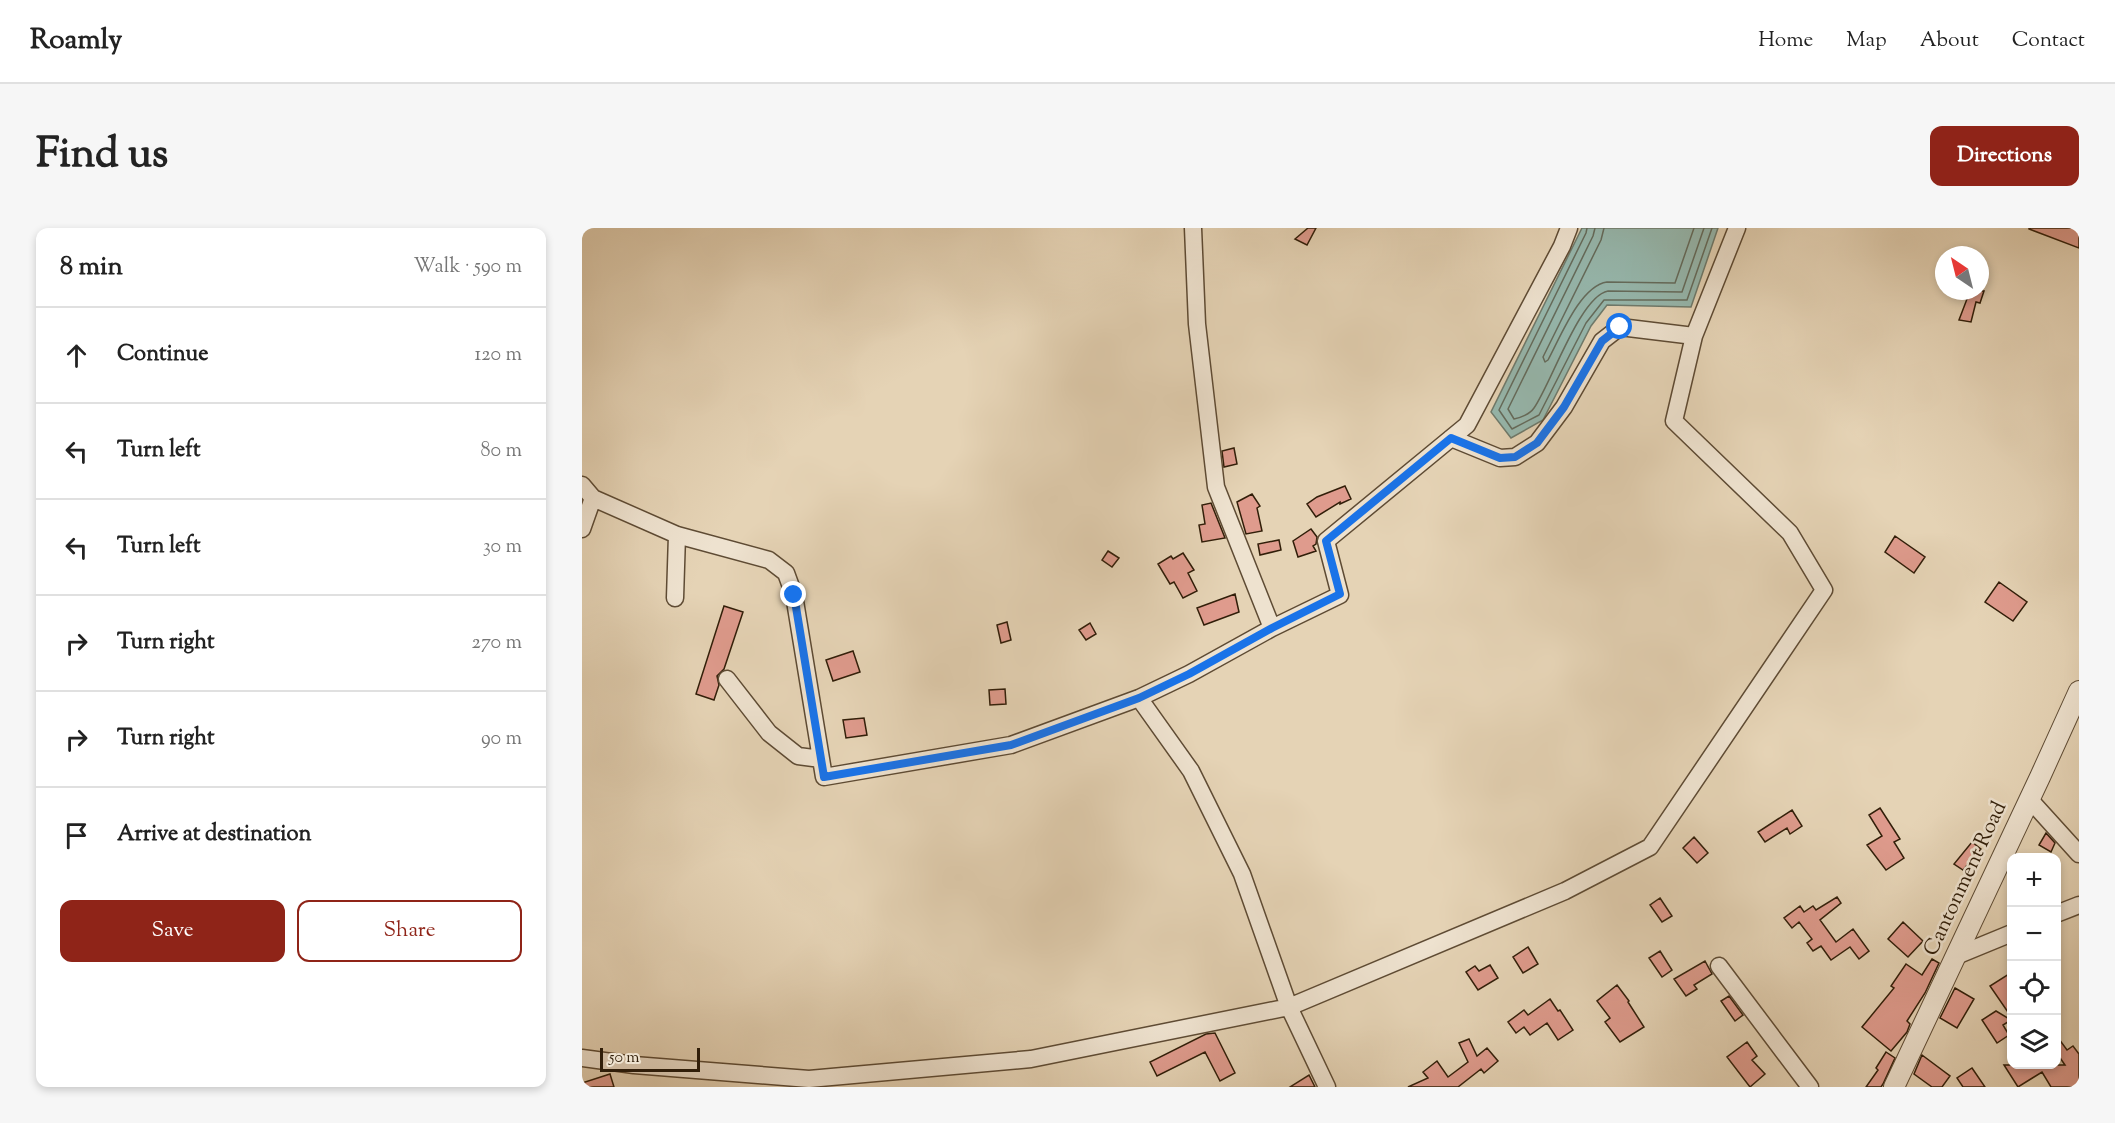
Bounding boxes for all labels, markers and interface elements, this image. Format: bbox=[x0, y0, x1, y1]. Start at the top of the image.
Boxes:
text: Roamly bbox=[30, 21, 122, 61]
text: Home bbox=[1758, 26, 1813, 56]
text: Map bbox=[1846, 26, 1887, 56]
text: About bbox=[1920, 26, 1979, 56]
text: Contact bbox=[2012, 26, 2085, 56]
text: Find us bbox=[36, 126, 168, 186]
button: Directions bbox=[1930, 126, 2079, 186]
north arrow bbox=[1935, 246, 1989, 300]
text: 8 min bbox=[60, 249, 123, 286]
text: Walk · 590 m bbox=[414, 253, 522, 282]
route start bbox=[1606, 313, 1632, 339]
icon: ahead bbox=[60, 339, 93, 372]
text: Continue bbox=[117, 339, 208, 371]
text: 120 m bbox=[474, 341, 522, 370]
icon: left bbox=[60, 435, 93, 468]
text: Turn left bbox=[117, 435, 200, 467]
text: 80 m bbox=[481, 437, 522, 466]
icon: left bbox=[60, 531, 93, 564]
text: Turn left bbox=[117, 531, 200, 563]
text: 30 m bbox=[483, 533, 522, 562]
route end bbox=[780, 581, 806, 607]
icon: right bbox=[60, 627, 93, 660]
text: Turn right bbox=[117, 627, 214, 659]
text: 270 m bbox=[472, 629, 522, 658]
icon: right bbox=[60, 723, 93, 756]
text: Turn right bbox=[117, 723, 214, 755]
text: 90 m bbox=[481, 725, 522, 754]
street label: Cantonment Road bbox=[1917, 797, 2015, 961]
icon: arrive bbox=[60, 819, 93, 852]
text: Arrive at destination bbox=[117, 819, 312, 851]
map controls bbox=[2007, 853, 2061, 1069]
button: + bbox=[2007, 853, 2061, 907]
button: Save bbox=[60, 900, 285, 962]
button: Share bbox=[297, 900, 522, 962]
button: − bbox=[2007, 907, 2061, 961]
button: locate bbox=[2007, 961, 2061, 1015]
button: layers bbox=[2007, 1015, 2061, 1069]
scale bar bbox=[600, 1045, 700, 1072]
text: 50 m bbox=[609, 1047, 640, 1070]

